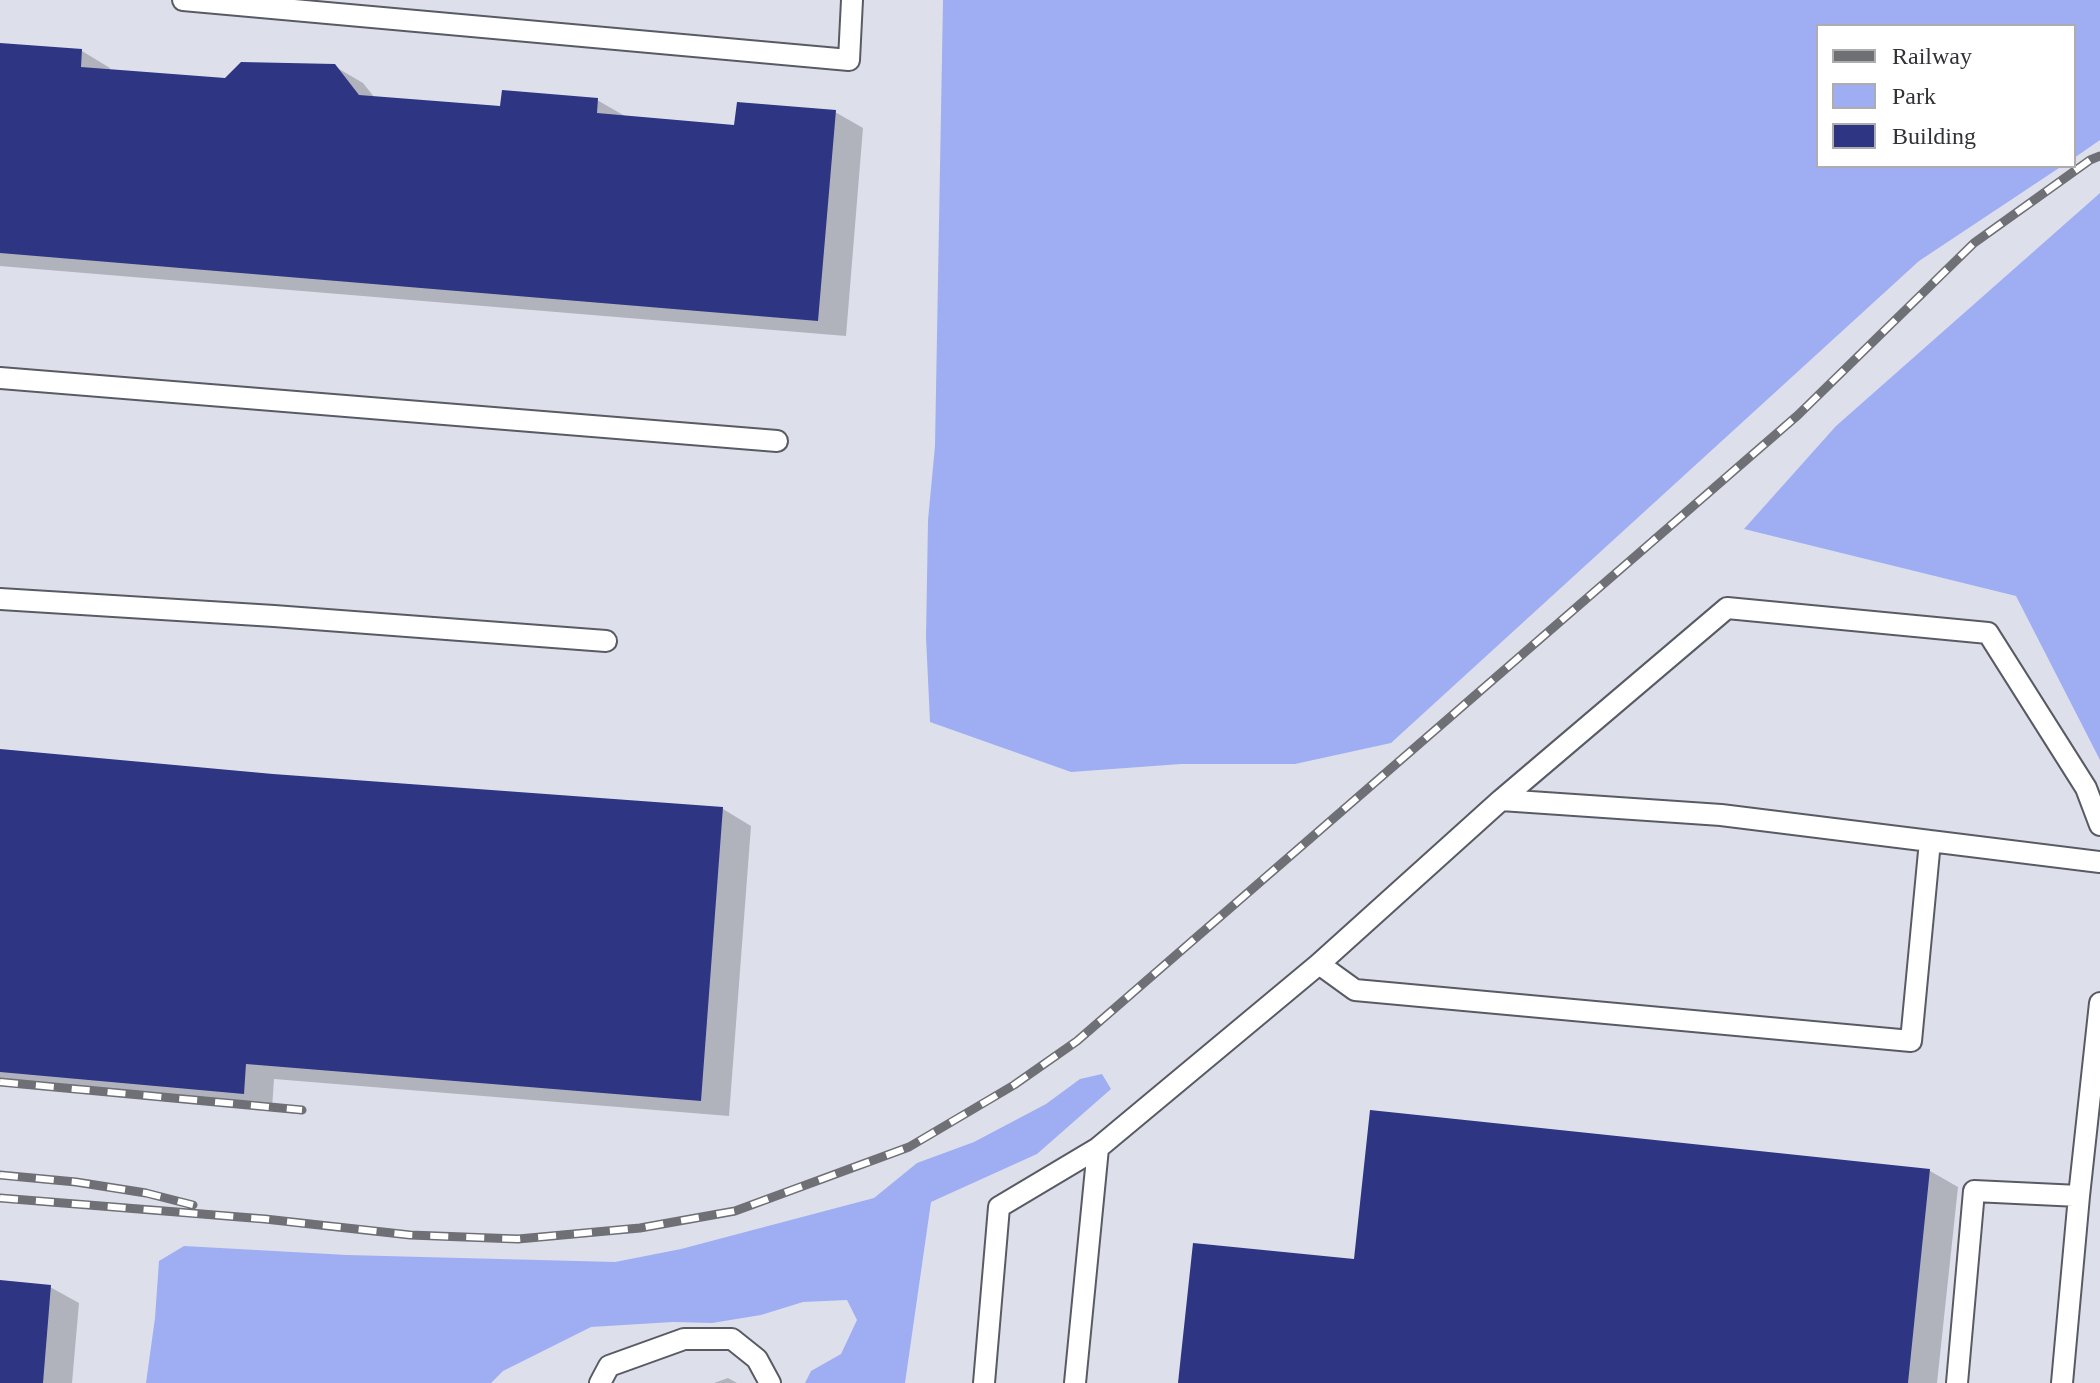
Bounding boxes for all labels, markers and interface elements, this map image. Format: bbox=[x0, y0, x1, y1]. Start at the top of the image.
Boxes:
legend bbox=[1816, 24, 2076, 168]
text: Railway bbox=[1892, 43, 1972, 69]
text: Park bbox=[1892, 83, 1936, 109]
text: Building bbox=[1892, 123, 1976, 149]

